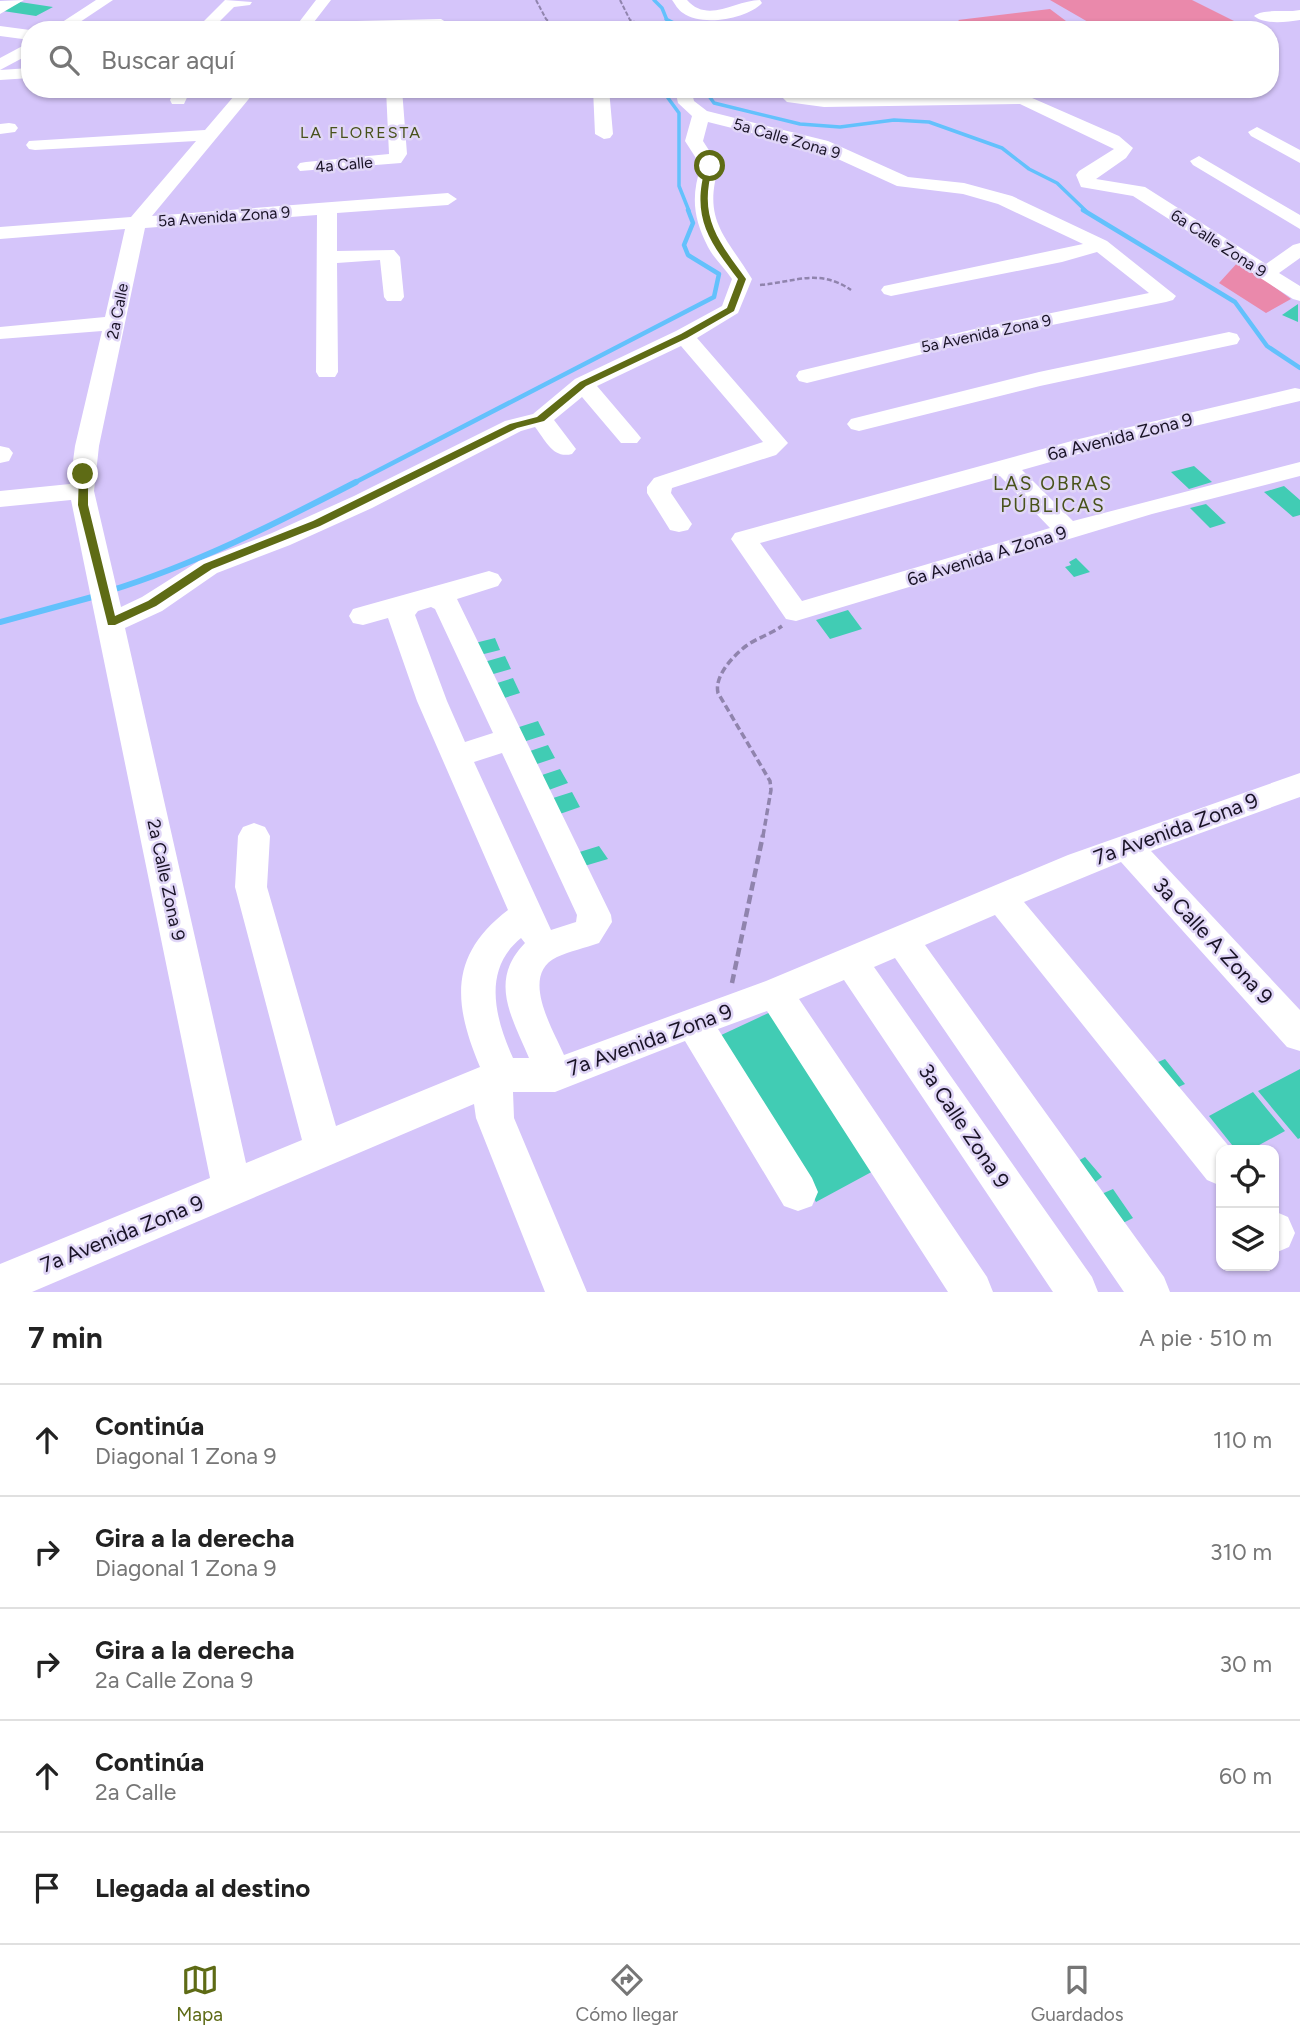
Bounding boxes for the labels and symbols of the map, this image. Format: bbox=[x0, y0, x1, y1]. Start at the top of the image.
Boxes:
street label: 5a Calle Zona 9 bbox=[731, 114, 843, 163]
district label: LA FLORESTA bbox=[300, 123, 422, 142]
route start bbox=[694, 150, 725, 181]
street label: 4a Calle bbox=[315, 153, 374, 176]
street label: 5a Avenida Zona 9 bbox=[157, 202, 291, 231]
street label: 6a Calle Zona 9 bbox=[1167, 205, 1270, 281]
street label: 2a Calle bbox=[103, 281, 132, 341]
street label: 5a Avenida Zona 9 bbox=[919, 310, 1053, 357]
street label: 6a Avenida Zona 9 bbox=[1045, 408, 1195, 466]
route end bbox=[67, 458, 98, 489]
district label: LAS OBRAS PÚBLICAS bbox=[993, 472, 1113, 517]
street label: 6a Avenida A Zona 9 bbox=[905, 521, 1069, 591]
street label: 7a Avenida Zona 9 bbox=[1090, 787, 1261, 870]
street label: 2a Calle Zona 9 bbox=[142, 817, 190, 943]
street label: 3a Calle A Zona 9 bbox=[1148, 872, 1278, 1009]
street label: 7a Avenida Zona 9 bbox=[564, 998, 735, 1081]
street label: 3a Calle Zona 9 bbox=[914, 1059, 1015, 1192]
street label: 7a Avenida Zona 9 bbox=[37, 1189, 207, 1278]

